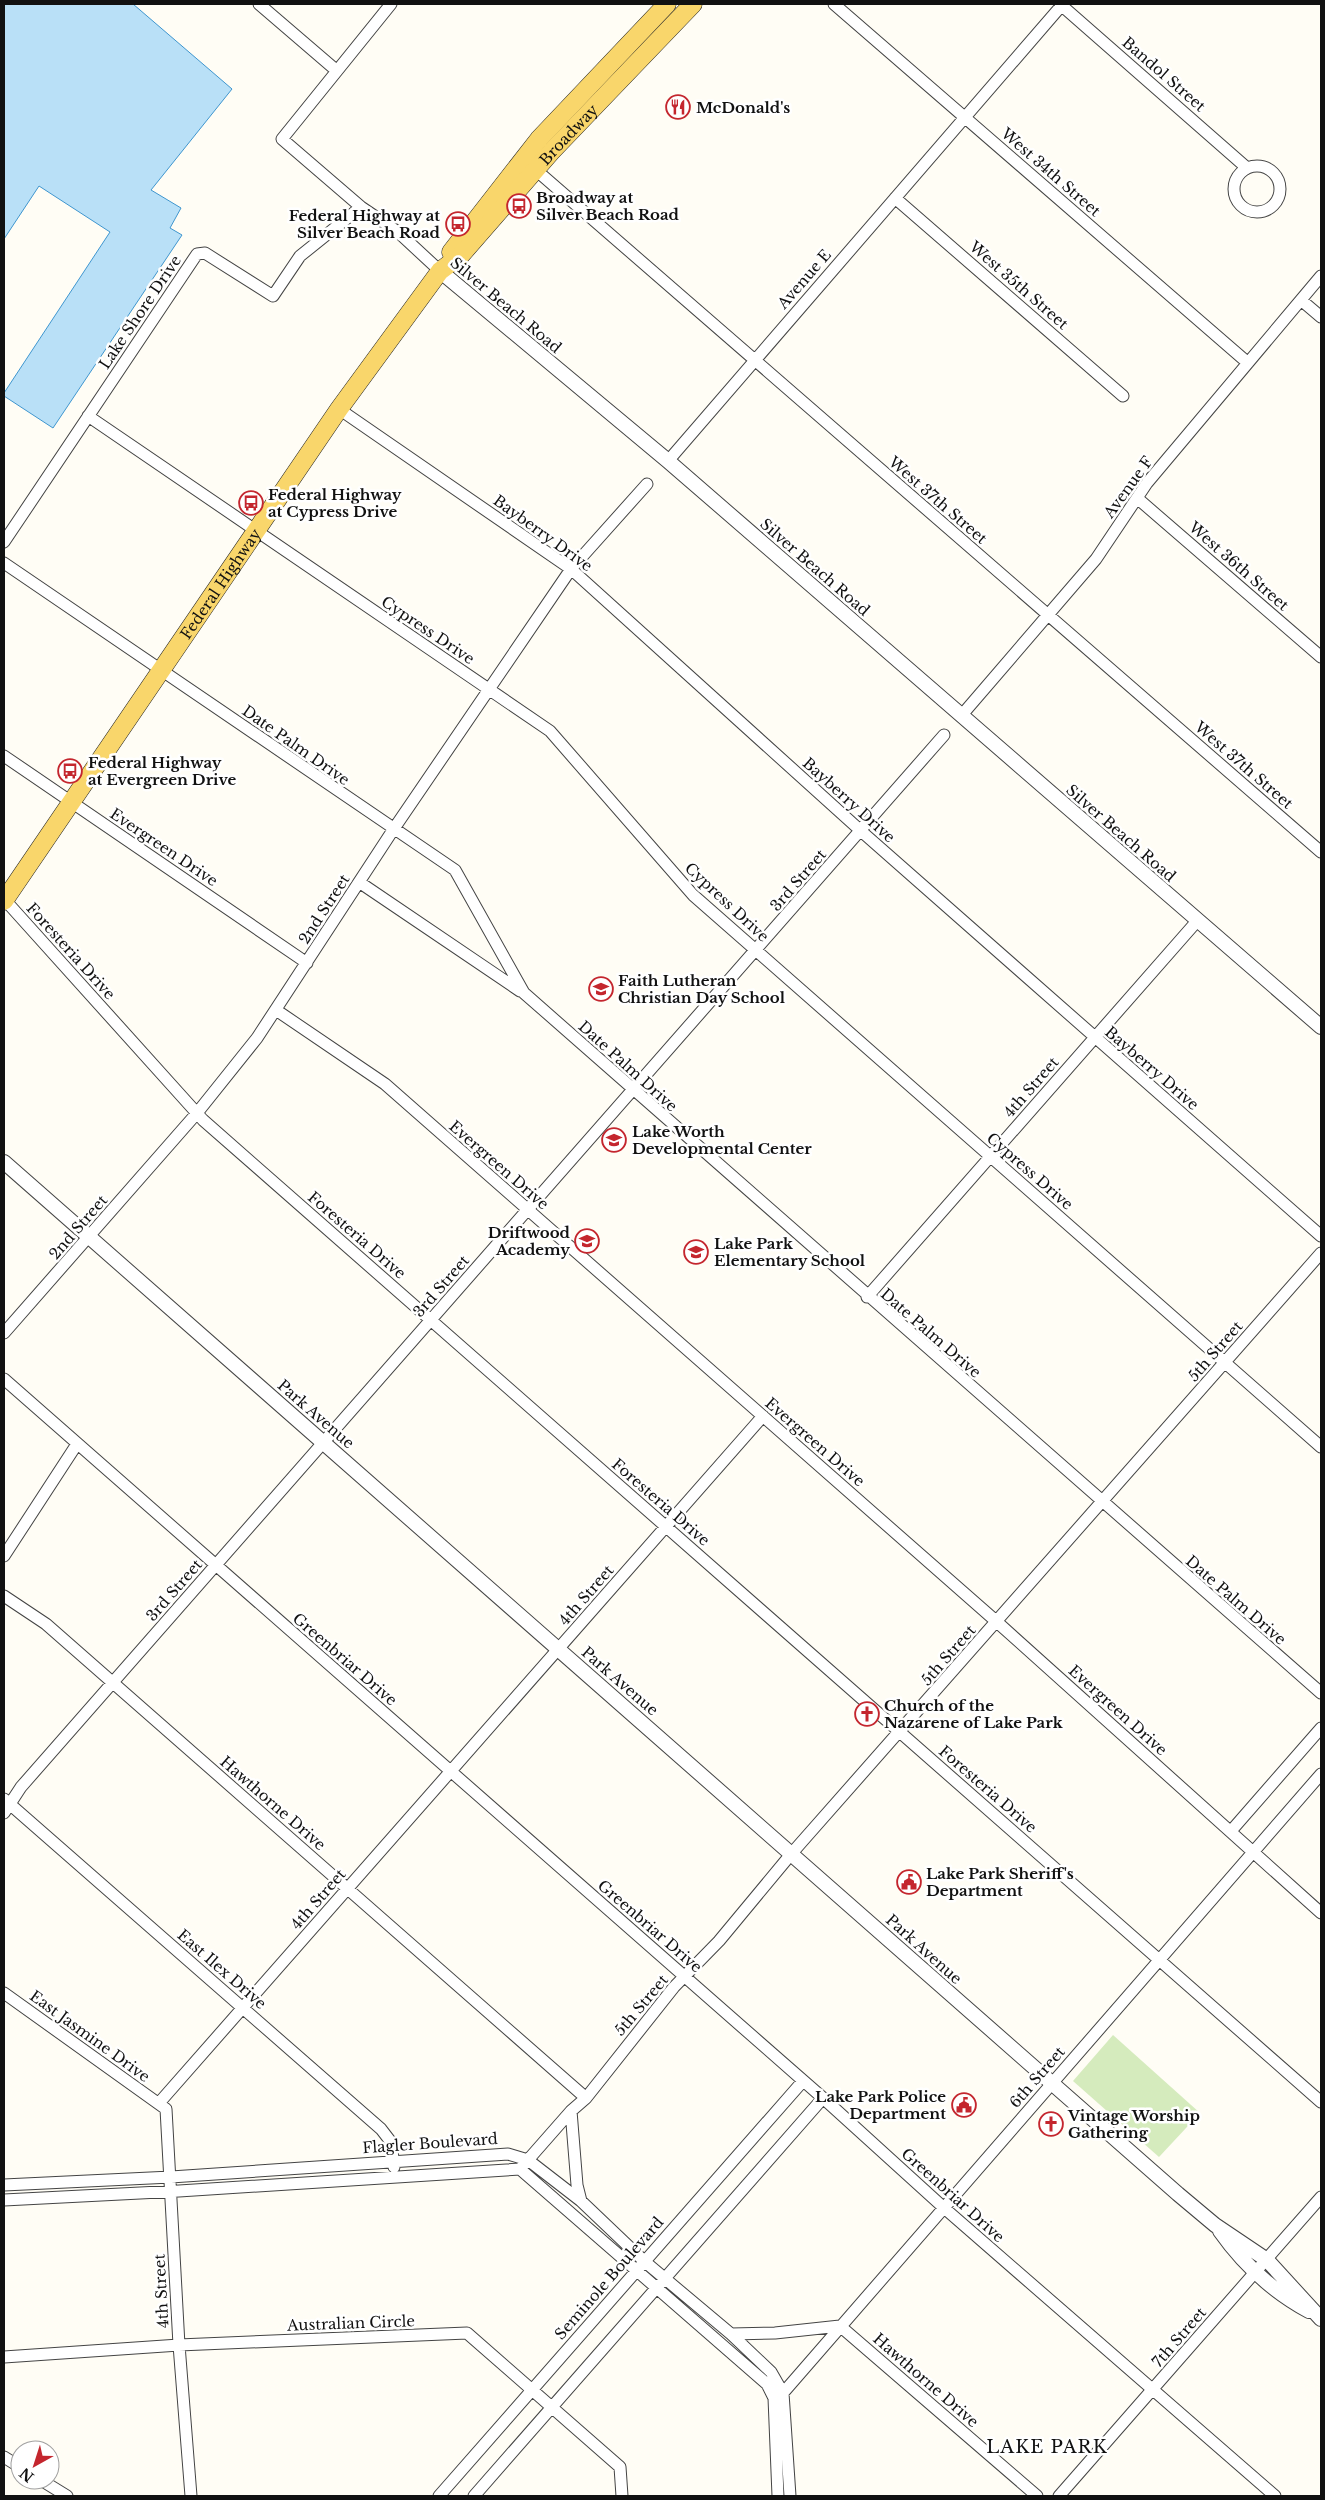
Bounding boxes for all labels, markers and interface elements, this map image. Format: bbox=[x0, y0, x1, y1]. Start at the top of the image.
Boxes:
street label: Bandol Street bbox=[1118, 33, 1210, 116]
restaurant icon: McDonald's bbox=[665, 94, 691, 120]
place label: McDonald's bbox=[696, 98, 790, 117]
street label: Broadway bbox=[535, 100, 602, 169]
street label: West 34th Street bbox=[997, 123, 1105, 220]
place label: Broadway at Silver Beach Road bbox=[536, 188, 680, 224]
bus stop icon: Broadway at Silver Beach Road bbox=[506, 193, 532, 219]
place label: Federal Highway at Silver Beach Road bbox=[289, 206, 441, 242]
bus stop icon: Federal Highway at Silver Beach Road bbox=[445, 211, 471, 237]
street label: West 35th Street bbox=[965, 236, 1073, 333]
street label: Avenue E bbox=[772, 245, 835, 313]
street label: Lake Shore Drive bbox=[95, 251, 185, 373]
street label: Silver Beach Road bbox=[447, 253, 565, 357]
street label: West 37th Street bbox=[884, 451, 991, 548]
street label: Avenue F bbox=[1099, 453, 1157, 522]
place label: Federal Highway at Cypress Drive bbox=[268, 485, 402, 521]
bus stop icon: Federal Highway at Cypress Drive bbox=[238, 490, 264, 516]
street label: Bayberry Drive bbox=[490, 491, 596, 575]
street label: Silver Beach Road bbox=[756, 514, 874, 620]
street label: West 36th Street bbox=[1184, 517, 1293, 615]
street label: Federal Highway bbox=[176, 524, 265, 643]
street label: Cypress Drive bbox=[378, 592, 478, 668]
street label: Date Palm Drive bbox=[239, 701, 353, 789]
street label: West 37th Street bbox=[1190, 716, 1297, 813]
place label: Federal Highway at Evergreen Drive bbox=[88, 753, 236, 789]
street label: Bayberry Drive bbox=[799, 753, 899, 847]
bus stop icon: Federal Highway at Evergreen Drive bbox=[57, 758, 83, 784]
street label: Silver Beach Road bbox=[1062, 780, 1180, 886]
street label: Evergreen Drive bbox=[107, 804, 221, 890]
street label: 3rd Street bbox=[766, 845, 830, 915]
street label: Cypress Drive bbox=[681, 858, 773, 946]
street label: 2nd Street bbox=[294, 870, 354, 947]
street label: Foresteria Drive bbox=[23, 899, 119, 1003]
place label: Faith Lutheran Christian Day School bbox=[618, 971, 786, 1007]
school or university icon: Faith Lutheran Christian Day School bbox=[588, 976, 614, 1002]
street label: Date Palm Drive bbox=[575, 1017, 681, 1115]
street label: Bayberry Drive bbox=[1101, 1022, 1203, 1114]
street label: 4th Street bbox=[999, 1053, 1063, 1121]
street label: Evergreen Drive bbox=[445, 1117, 553, 1213]
place label: Lake Worth Developmental Center bbox=[632, 1122, 812, 1158]
school or university icon: Lake Worth Developmental Center bbox=[601, 1127, 627, 1153]
street label: Cypress Drive bbox=[983, 1128, 1077, 1214]
street label: Foresteria Drive bbox=[304, 1187, 410, 1283]
street label: 2nd Street bbox=[45, 1191, 111, 1263]
place label: Driftwood Academy bbox=[488, 1223, 571, 1259]
school or university icon: Driftwood Academy bbox=[574, 1228, 600, 1254]
place label: Lake Park Elementary School bbox=[714, 1234, 866, 1270]
school or university icon: Lake Park Elementary School bbox=[683, 1239, 709, 1265]
street label: 3rd Street bbox=[409, 1251, 473, 1321]
street label: Date Palm Drive bbox=[877, 1284, 985, 1382]
street label: 5th Street bbox=[1184, 1317, 1247, 1385]
street label: Park Avenue bbox=[274, 1376, 358, 1452]
street label: Evergreen Drive bbox=[761, 1394, 869, 1490]
street label: Foresteria Drive bbox=[608, 1454, 714, 1550]
street label: Date Palm Drive bbox=[1182, 1551, 1290, 1649]
street label: 3rd Street bbox=[142, 1555, 206, 1625]
street label: 4th Street bbox=[554, 1561, 618, 1629]
street label: Greenbriar Drive bbox=[289, 1609, 401, 1709]
street label: 5th Street bbox=[917, 1621, 980, 1689]
street label: Park Avenue bbox=[578, 1643, 662, 1719]
street label: Evergreen Drive bbox=[1065, 1661, 1171, 1759]
place label: Church of the Nazarene of Lake Park bbox=[884, 1696, 1064, 1732]
church icon: Church of the Nazarene of Lake Park bbox=[854, 1701, 880, 1727]
street label: Foresteria Drive bbox=[935, 1741, 1041, 1837]
street label: Hawthorne Drive bbox=[216, 1752, 330, 1854]
place label: Lake Park Sheriff's Department bbox=[926, 1864, 1074, 1900]
street label: 4th Street bbox=[286, 1865, 350, 1933]
public building icon: Lake Park Sheriff's Department bbox=[896, 1869, 922, 1895]
street label: Greenbriar Drive bbox=[594, 1876, 706, 1976]
street label: Park Avenue bbox=[882, 1910, 966, 1988]
street label: East Ilex Drive bbox=[174, 1925, 270, 2013]
street label: 5th Street bbox=[610, 1970, 672, 2039]
street label: East Jasmine Drive bbox=[26, 1986, 154, 2086]
street label: 6th Street bbox=[1005, 2042, 1069, 2112]
place label: Lake Park Police Department bbox=[815, 2087, 946, 2123]
public building icon: Lake Park Police Department bbox=[951, 2092, 977, 2118]
place label: Vintage Worship Gathering bbox=[1067, 2106, 1200, 2142]
church icon: Vintage Worship Gathering bbox=[1038, 2111, 1064, 2137]
street label: Flagler Boulevard bbox=[362, 2129, 498, 2157]
street label: Greenbriar Drive bbox=[898, 2144, 1008, 2246]
street label: Seminole Boulevard bbox=[550, 2213, 668, 2343]
street label: 4th Street bbox=[150, 2253, 172, 2329]
street label: 7th Street bbox=[1148, 2303, 1210, 2371]
street label: Australian Circle bbox=[286, 2311, 415, 2335]
street label: Hawthorne Drive bbox=[869, 2329, 983, 2431]
district label: LAKE PARK bbox=[986, 2436, 1108, 2458]
north arrow bbox=[10, 2440, 60, 2490]
text: N bbox=[16, 2464, 38, 2486]

